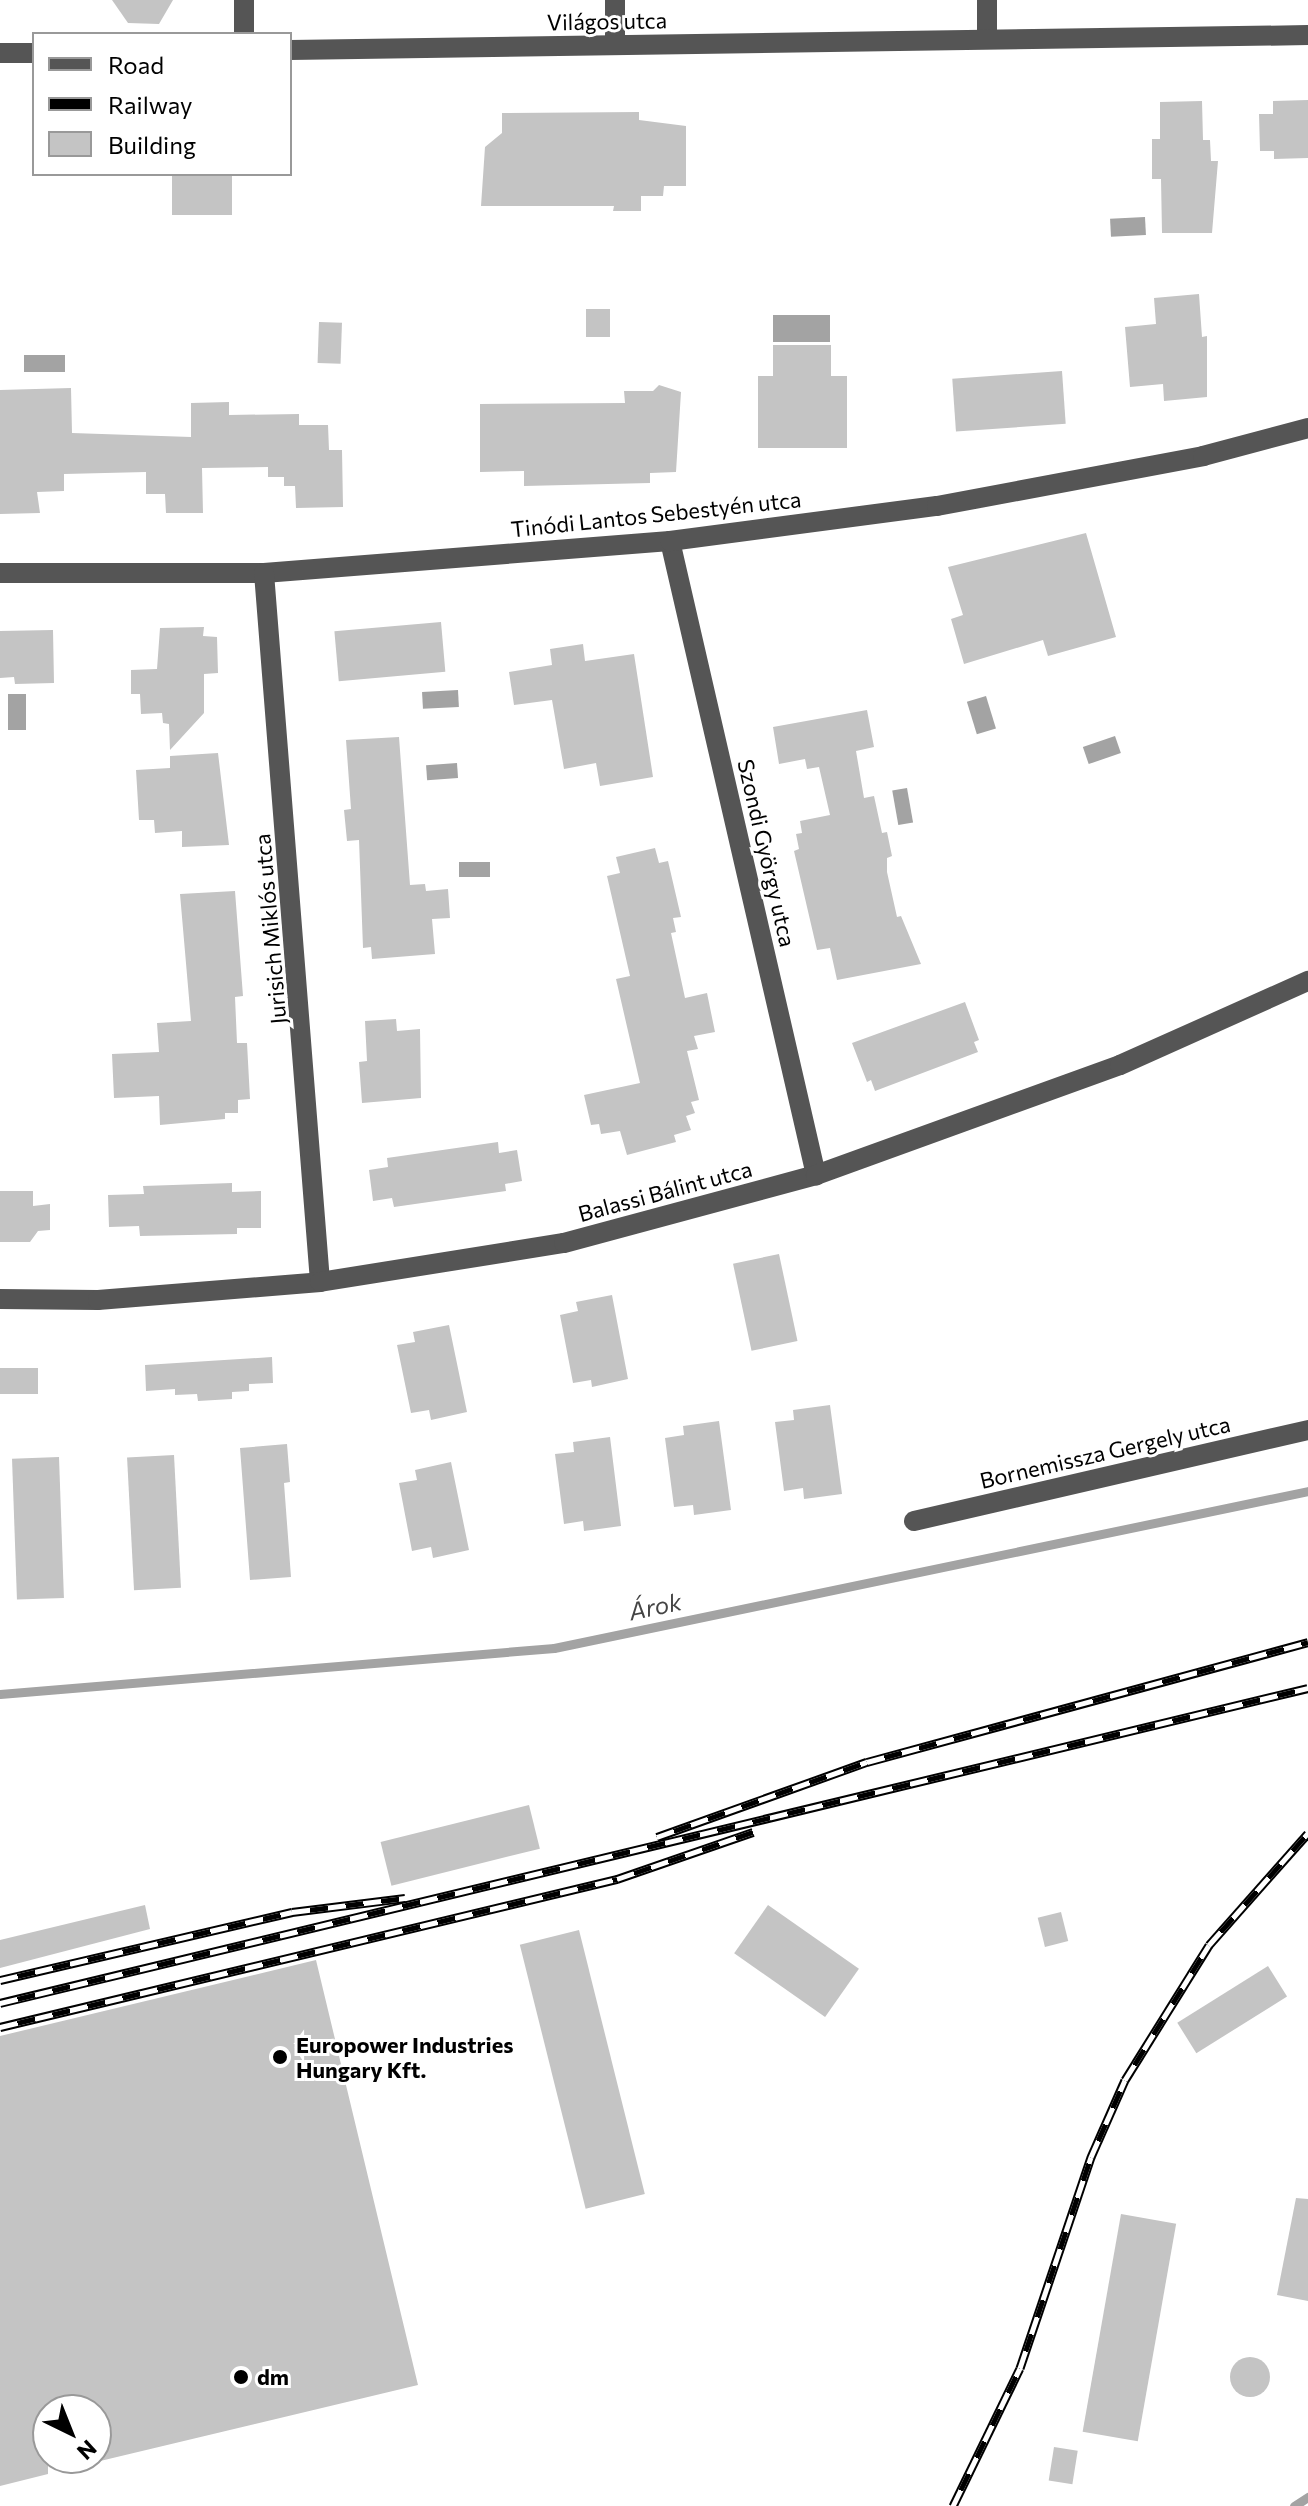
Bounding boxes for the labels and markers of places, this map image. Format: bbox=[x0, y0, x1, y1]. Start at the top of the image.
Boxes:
place label: Europower Industries Hungary Kft. bbox=[296, 2031, 513, 2082]
marker: Europower Industries Hungary Kft. bbox=[271, 2048, 289, 2066]
place label: dm bbox=[257, 2364, 289, 2390]
marker: dm bbox=[232, 2368, 250, 2386]

